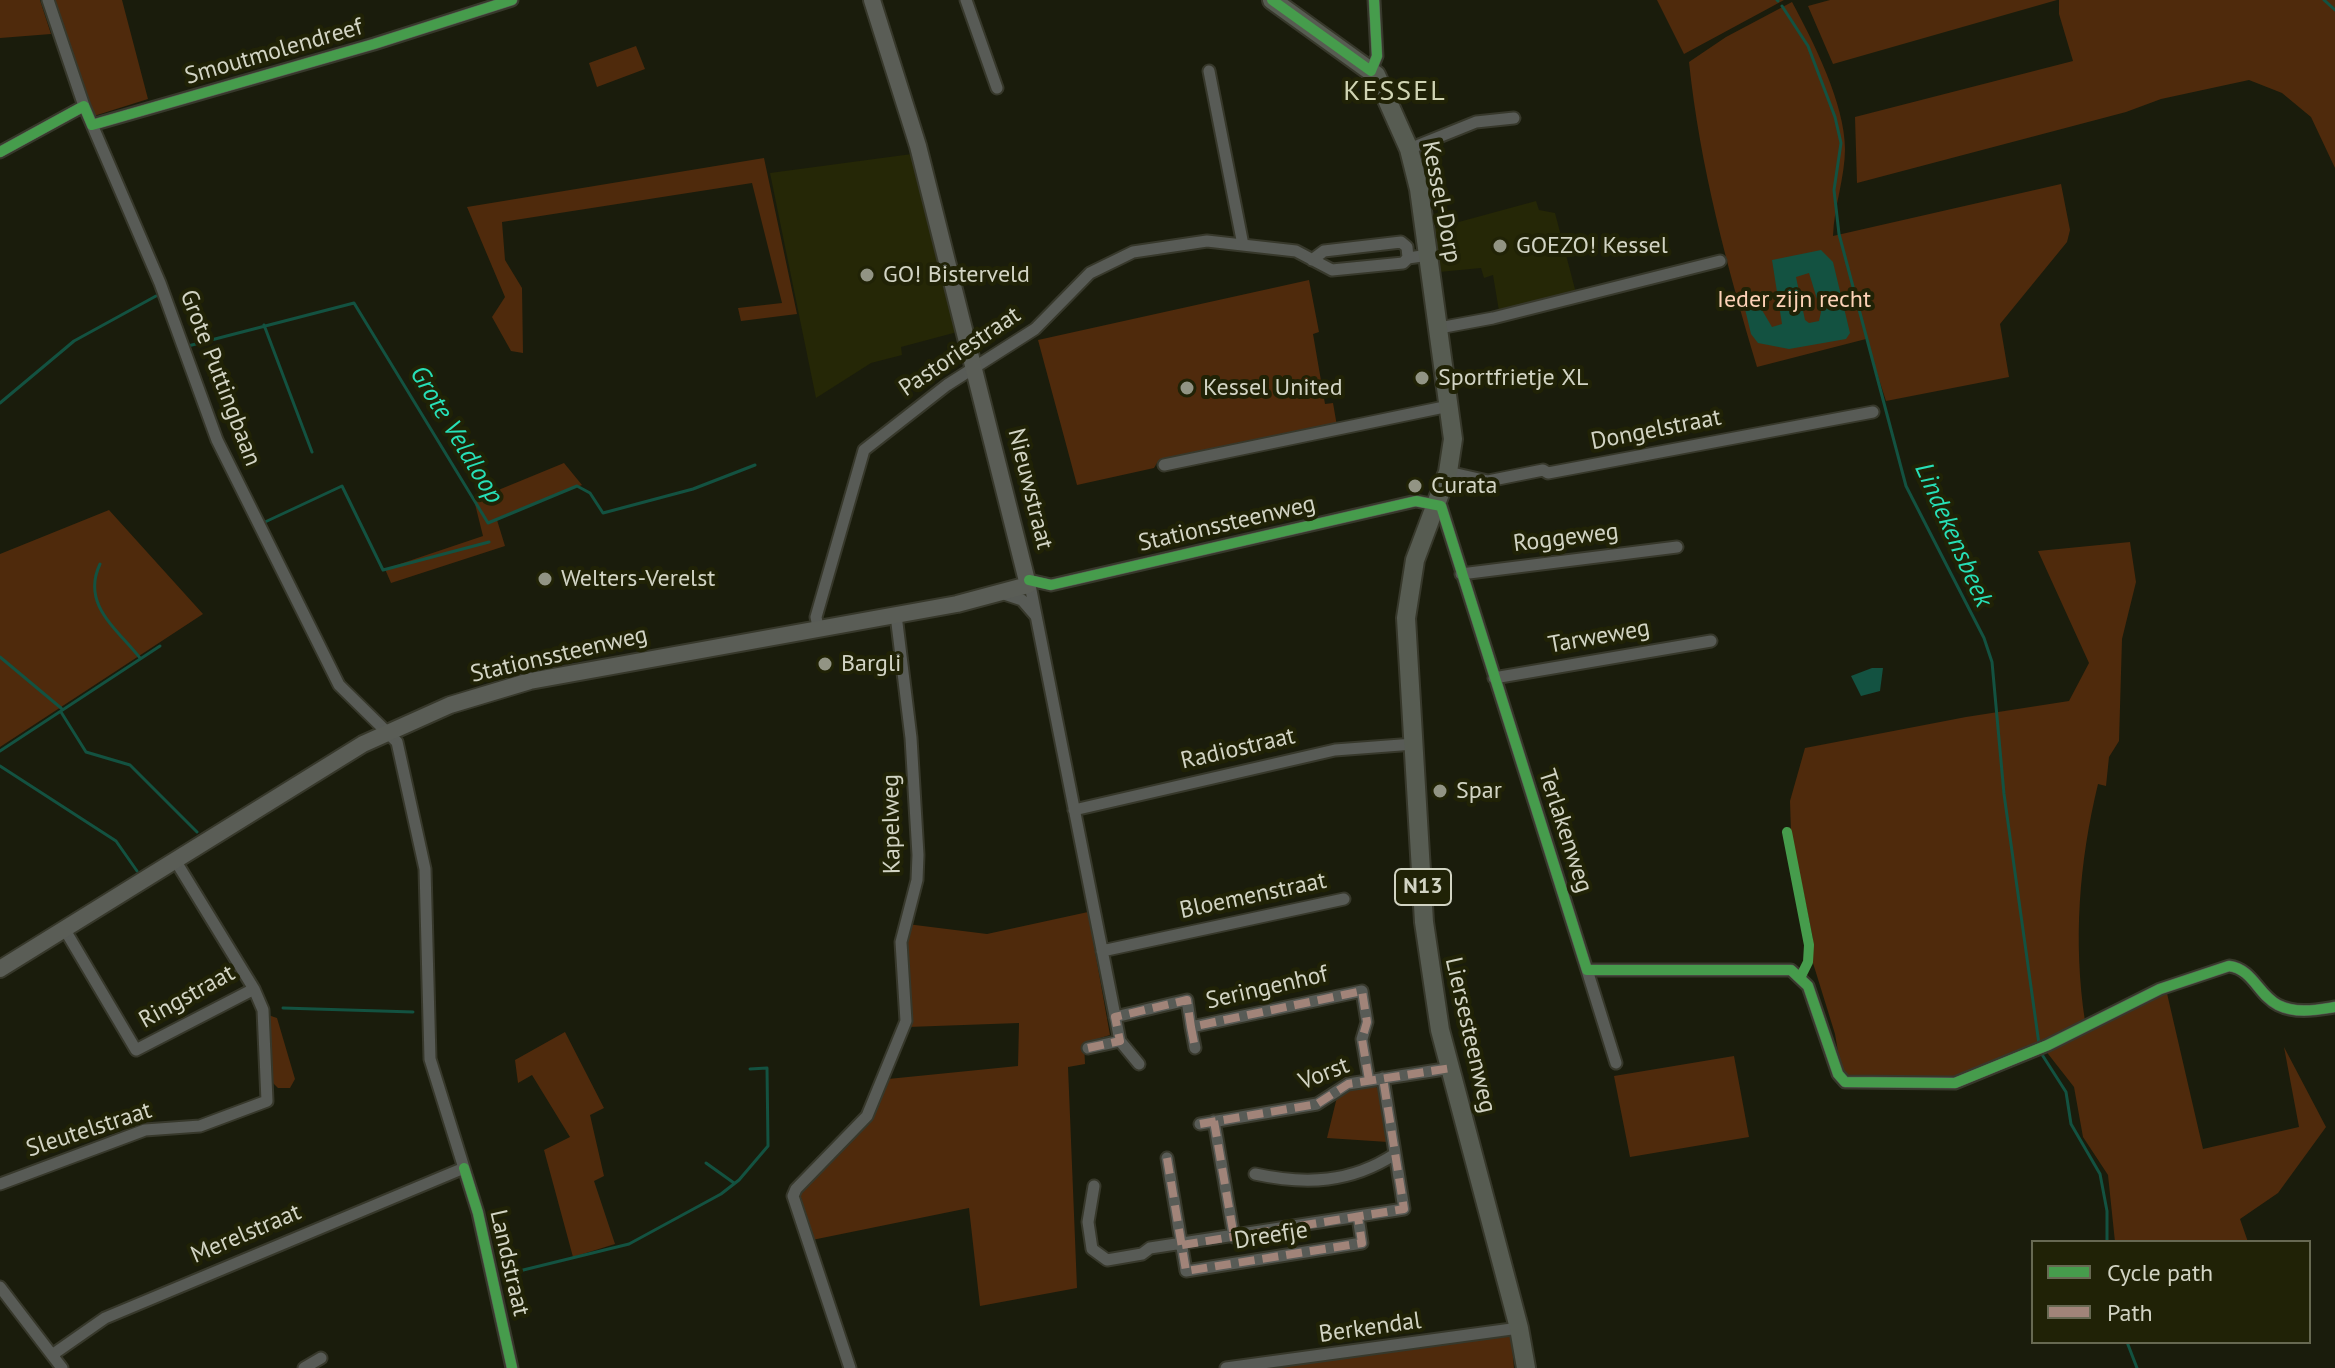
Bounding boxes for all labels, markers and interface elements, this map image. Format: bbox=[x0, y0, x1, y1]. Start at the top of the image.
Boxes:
street label: Smoutmolendreef bbox=[182, 13, 366, 91]
district label: KESSEL bbox=[1343, 75, 1447, 109]
street label: Kessel-Dorp bbox=[1415, 139, 1467, 265]
place label: GOEZO! Kessel bbox=[1516, 232, 1668, 260]
marker: GOEZO! Kessel bbox=[1491, 237, 1509, 255]
place label: GO! Bisterveld bbox=[883, 261, 1030, 289]
marker: GO! Bisterveld bbox=[858, 266, 876, 284]
street label: Grote Puttingbaan bbox=[173, 286, 267, 470]
park label: Ieder zijn recht bbox=[1717, 286, 1871, 314]
street label: Pastoriestraat bbox=[894, 301, 1026, 403]
water label: Grote Veldloop bbox=[403, 360, 509, 510]
place label: Sportfrietje XL bbox=[1438, 364, 1588, 392]
marker: Sportfrietje XL bbox=[1413, 369, 1431, 387]
place label: Kessel United bbox=[1203, 374, 1343, 402]
marker: Kessel United bbox=[1178, 379, 1196, 397]
street label: Dongelstraat bbox=[1588, 403, 1724, 457]
street label: Nieuwstraat bbox=[1001, 426, 1059, 552]
water label: Lindekensbeek bbox=[1907, 458, 1999, 612]
place label: Curata bbox=[1431, 472, 1497, 500]
marker: Curata bbox=[1406, 477, 1424, 495]
street label: Stationssteenweg bbox=[1136, 490, 1318, 558]
street label: Roggeweg bbox=[1512, 517, 1620, 559]
place label: Welters-Verelst bbox=[561, 565, 715, 593]
marker: Welters-Verelst bbox=[536, 570, 554, 588]
street label: Tarweweg bbox=[1546, 614, 1652, 660]
street label: Stationssteenweg bbox=[468, 621, 650, 689]
place label: Bargli bbox=[841, 650, 901, 678]
marker: Bargli bbox=[816, 655, 834, 673]
street label: Radiostraat bbox=[1178, 722, 1298, 776]
street label: Terlakenweg bbox=[1531, 766, 1599, 896]
street label: Kapelweg bbox=[877, 774, 907, 874]
place label: Spar bbox=[1456, 777, 1502, 805]
marker: Spar bbox=[1431, 782, 1449, 800]
street label: Bloemenstraat bbox=[1177, 866, 1329, 926]
road number: N13 bbox=[1395, 869, 1451, 905]
street label: Liersesteenweg bbox=[1438, 954, 1502, 1116]
street label: Ringstraat bbox=[134, 959, 240, 1035]
street label: Seringenhof bbox=[1203, 960, 1331, 1016]
street label: Vorst bbox=[1295, 1051, 1353, 1097]
street label: Sleutelstraat bbox=[23, 1096, 155, 1164]
street label: Merelstraat bbox=[187, 1198, 305, 1270]
street label: Landstraat bbox=[483, 1207, 535, 1319]
street label: Dreefje bbox=[1232, 1216, 1310, 1256]
legend bbox=[2031, 1240, 2311, 1344]
text: Cycle path bbox=[2107, 1257, 2213, 1288]
text: Path bbox=[2107, 1297, 2153, 1328]
street label: Berkendal bbox=[1317, 1307, 1423, 1349]

